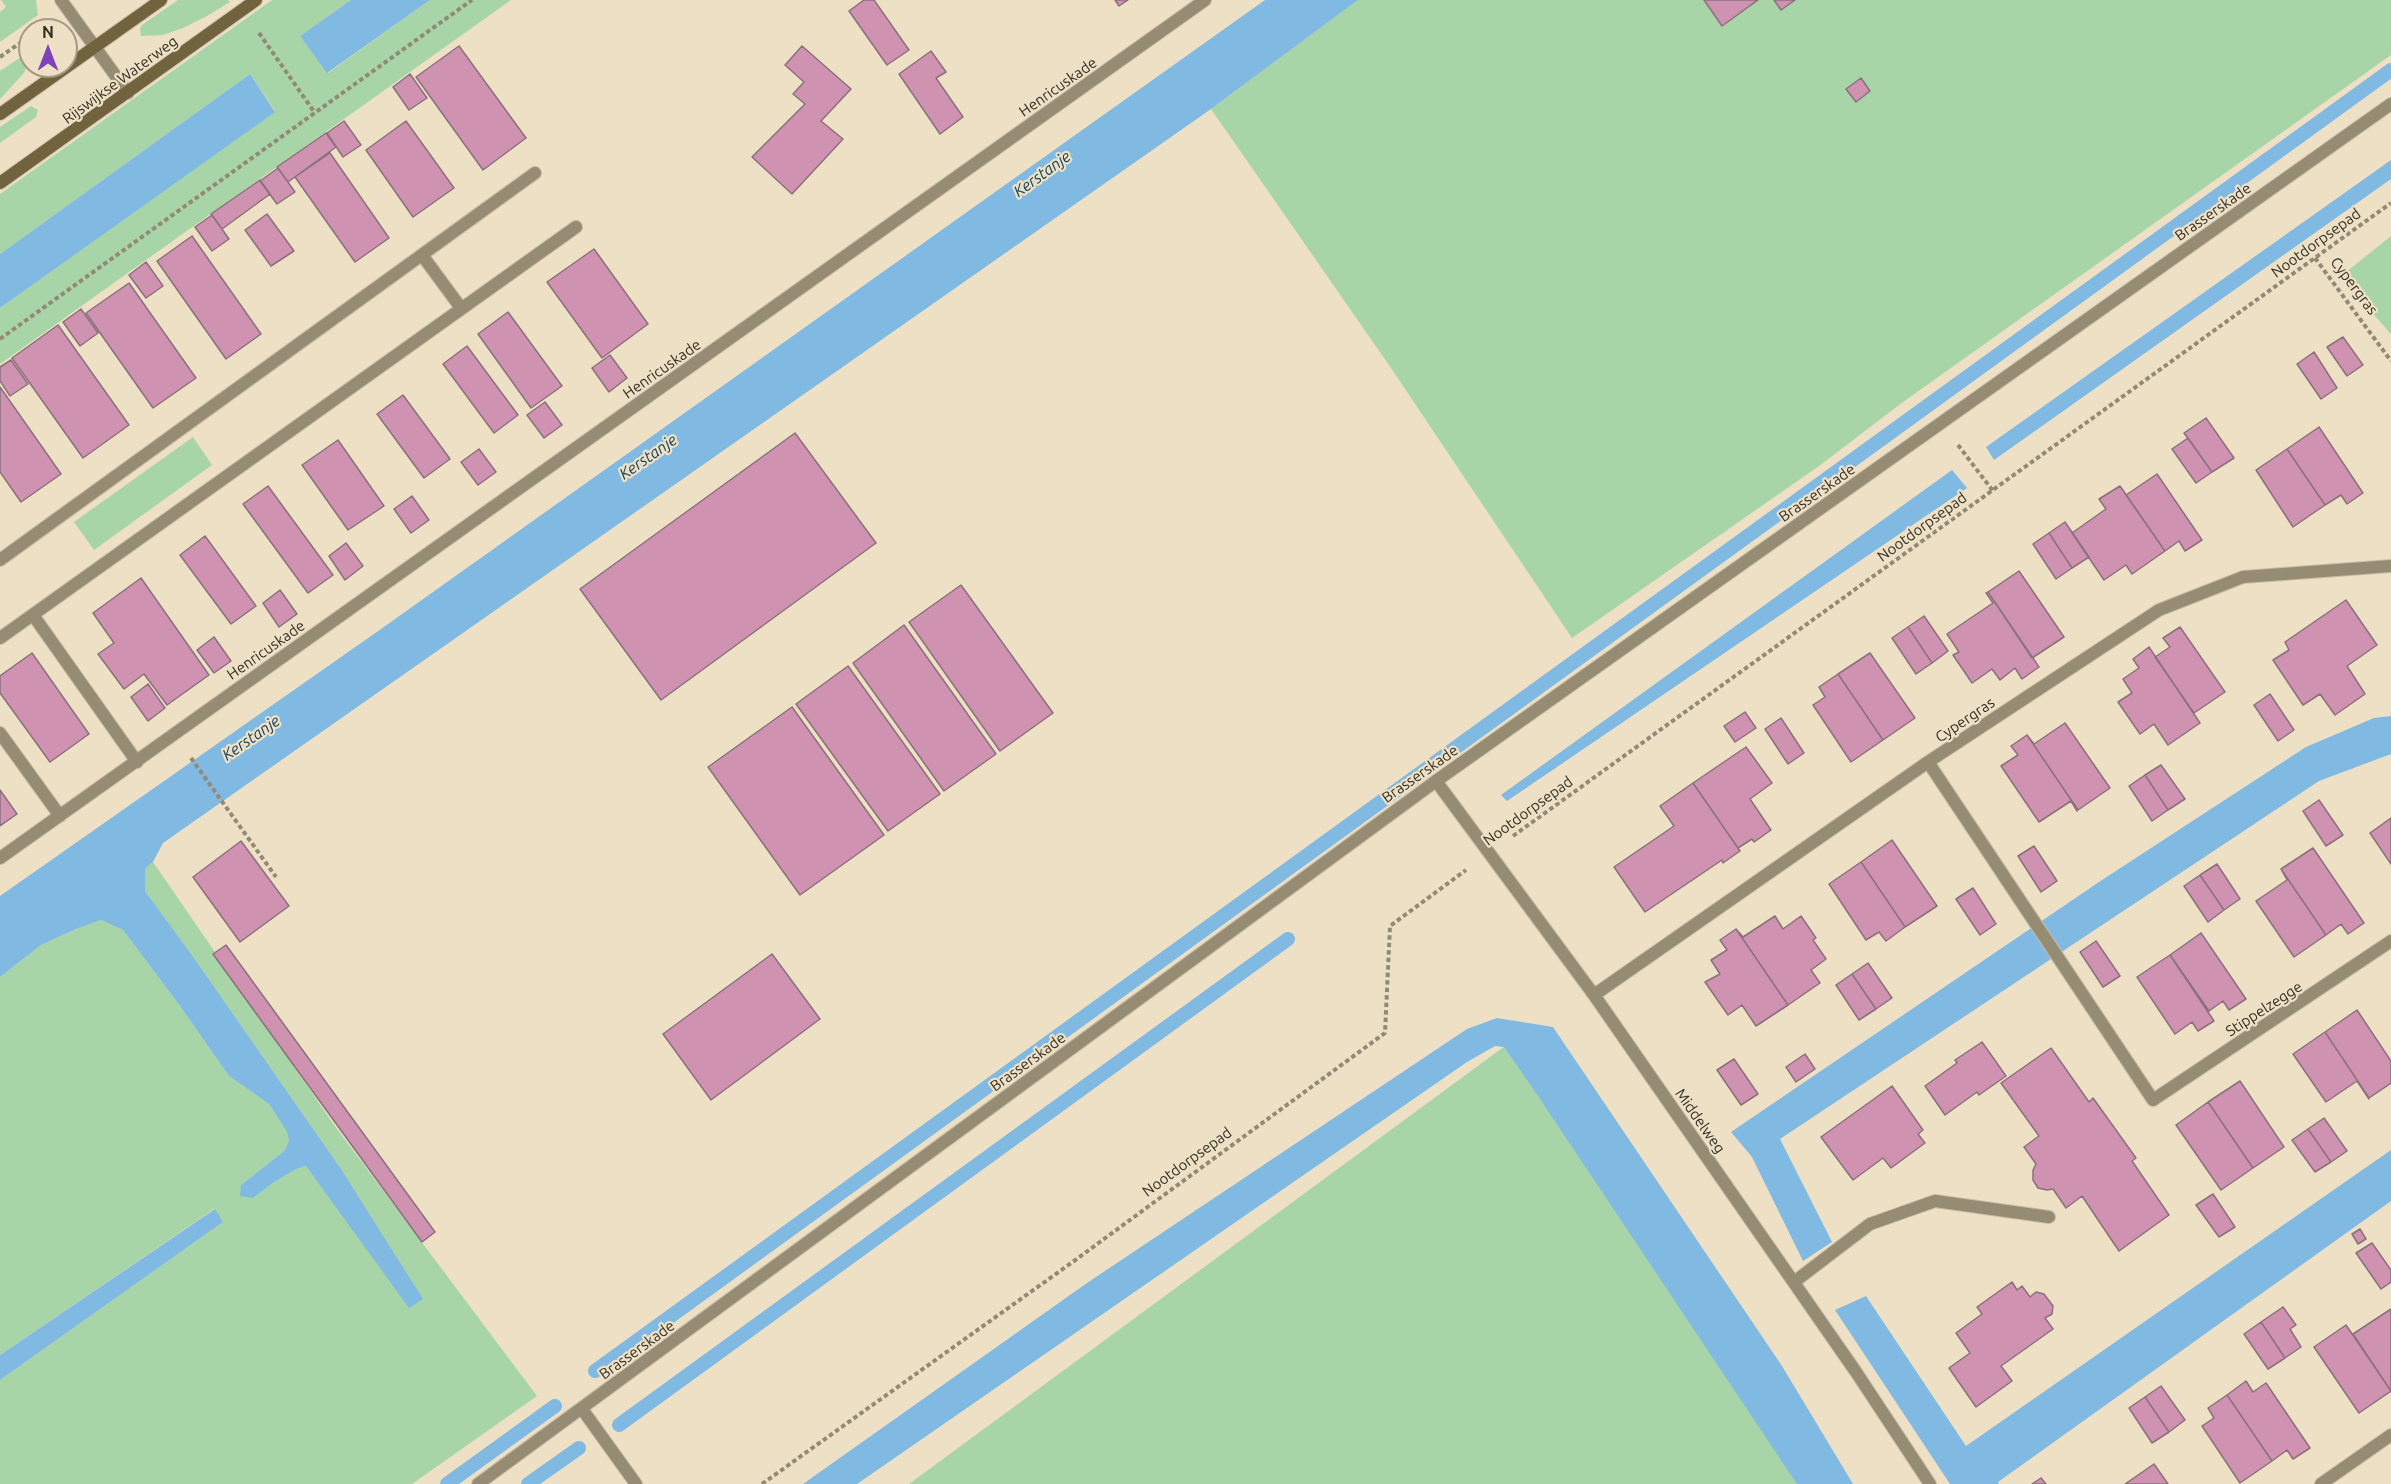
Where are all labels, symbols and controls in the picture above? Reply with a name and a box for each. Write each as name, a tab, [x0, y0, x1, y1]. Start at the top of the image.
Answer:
north arrow	[18, 18, 78, 78]
text: N	[42, 23, 54, 41]
street label: Rijswijkse Waterweg	[59, 32, 181, 128]
street label: Henricuskade	[1016, 54, 1100, 120]
water label: Kerstanje	[1010, 147, 1074, 201]
street label: Brasserskade	[2171, 179, 2255, 245]
street label: Nootdorpsepad	[2268, 205, 2364, 281]
street label: Cypergras	[2326, 254, 2382, 318]
street label: Henricuskade	[620, 336, 704, 402]
water label: Kerstanje	[615, 430, 681, 484]
street label: Brasserskade	[1775, 460, 1859, 526]
street label: Nootdorpsepad	[1874, 489, 1970, 565]
street label: Henricuskade	[224, 617, 308, 683]
street label: Cypergras	[1932, 694, 1998, 746]
water label: Kerstanje	[218, 711, 284, 765]
street label: Brasserskade	[1378, 741, 1462, 807]
street label: Nootdorpsepad	[1480, 773, 1576, 849]
street label: Stippelzegge	[2222, 978, 2306, 1040]
street label: Brasserskade	[987, 1029, 1069, 1095]
street label: Middelweg	[1671, 1085, 1729, 1157]
street label: Nootdorpsepad	[1139, 1124, 1235, 1200]
street label: Brasserskade	[596, 1317, 678, 1383]

